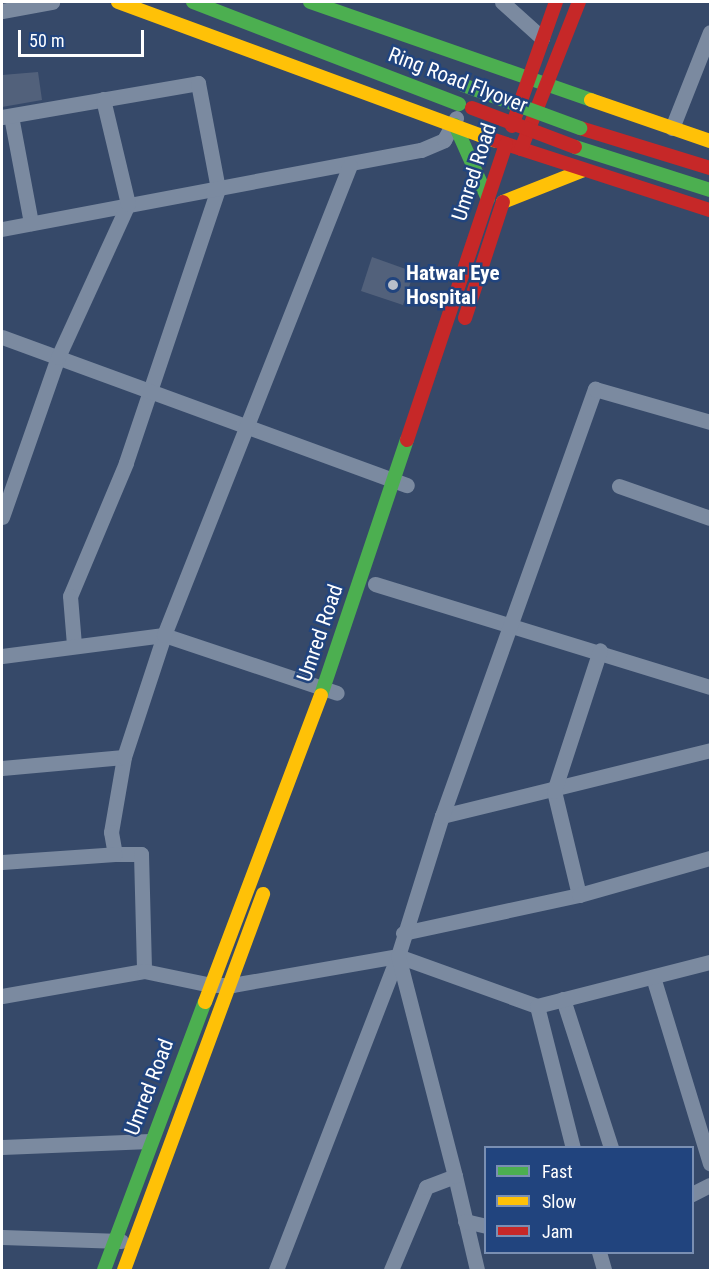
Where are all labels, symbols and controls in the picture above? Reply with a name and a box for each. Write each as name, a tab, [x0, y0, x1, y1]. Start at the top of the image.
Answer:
scale bar	[21, 18, 147, 56]
text: 50 m	[29, 30, 64, 51]
street label: Ring Road Flyover	[385, 42, 531, 118]
street label: Umred Road	[446, 120, 502, 224]
place label: Hatwar Eye Hospital	[406, 260, 500, 310]
marker: Hatwar Eye Hospital	[384, 276, 402, 294]
street label: Umred Road	[292, 581, 348, 685]
street label: Umred Road	[119, 1035, 179, 1139]
legend	[484, 1146, 694, 1254]
text: Fast	[542, 1161, 573, 1182]
text: Slow	[542, 1191, 576, 1212]
text: Jam	[542, 1221, 573, 1242]

